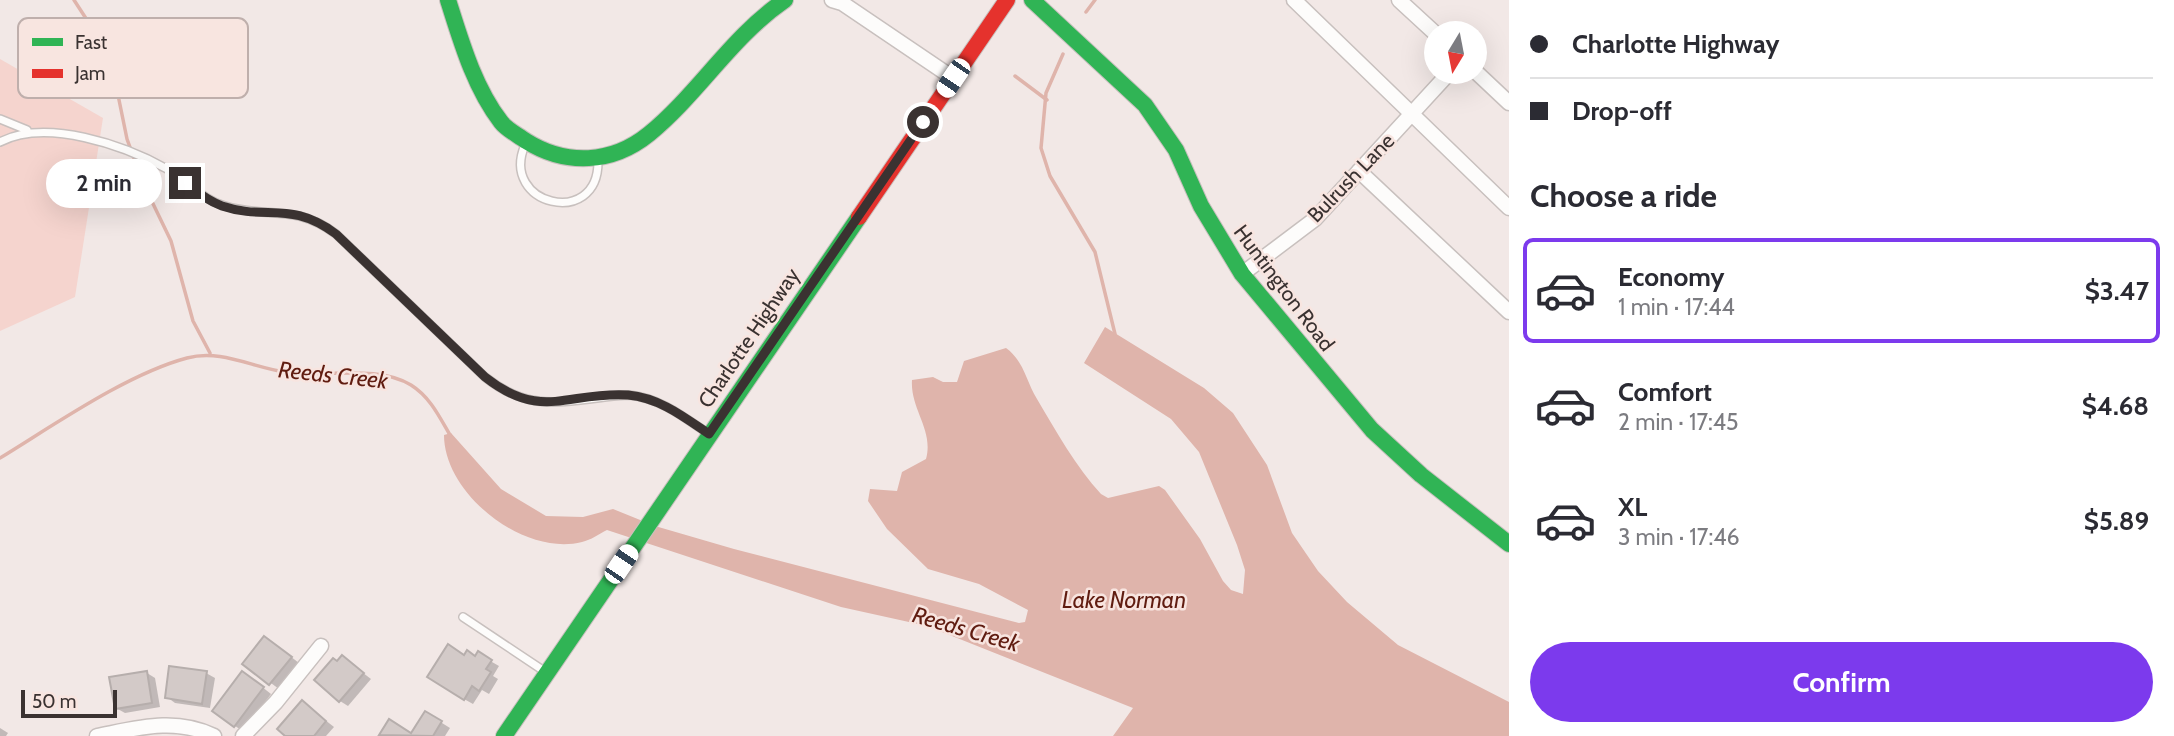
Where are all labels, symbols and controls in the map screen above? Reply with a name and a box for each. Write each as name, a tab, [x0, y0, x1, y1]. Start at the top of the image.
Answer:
legend	[18, 18, 248, 98]
north arrow	[1424, 21, 1488, 84]
map controls	[1424, 21, 1487, 84]
text: Charlotte Highway	[1572, 28, 1779, 60]
text: Fast	[75, 31, 108, 54]
car	[933, 55, 974, 101]
text: Jam	[74, 62, 105, 85]
text: Drop-off	[1572, 95, 1672, 127]
route start	[907, 106, 939, 138]
street label: Bulrush Lane	[1302, 128, 1399, 227]
callout: 2 min	[45, 158, 160, 208]
route end	[169, 167, 201, 199]
text: 2 min	[76, 169, 132, 197]
text: Choose a ride	[1530, 176, 1717, 215]
street label: Huntington Road	[1229, 220, 1340, 356]
icon: car	[1534, 259, 1597, 322]
text: Economy	[1618, 261, 1724, 293]
street label: Charlotte Highway	[693, 263, 805, 412]
text: $3.47	[2085, 275, 2149, 307]
text: 1 min · 17:44	[1618, 293, 1735, 321]
water label: Reeds Creek	[277, 355, 390, 395]
icon: car	[1534, 374, 1597, 437]
text: Comfort	[1618, 376, 1712, 408]
text: $4.68	[2082, 390, 2149, 422]
text: 2 min · 17:45	[1618, 408, 1739, 436]
icon: car	[1534, 489, 1597, 552]
text: XL	[1618, 491, 1647, 523]
text: $5.89	[2084, 505, 2149, 537]
text: 3 min · 17:46	[1618, 523, 1740, 551]
car	[601, 541, 642, 587]
water label: Lake Norman	[1062, 586, 1186, 614]
water label: Reeds Creek	[909, 600, 1024, 658]
button: Confirm	[1530, 642, 2153, 722]
scale bar	[21, 687, 117, 719]
text: 50 m	[32, 690, 76, 713]

